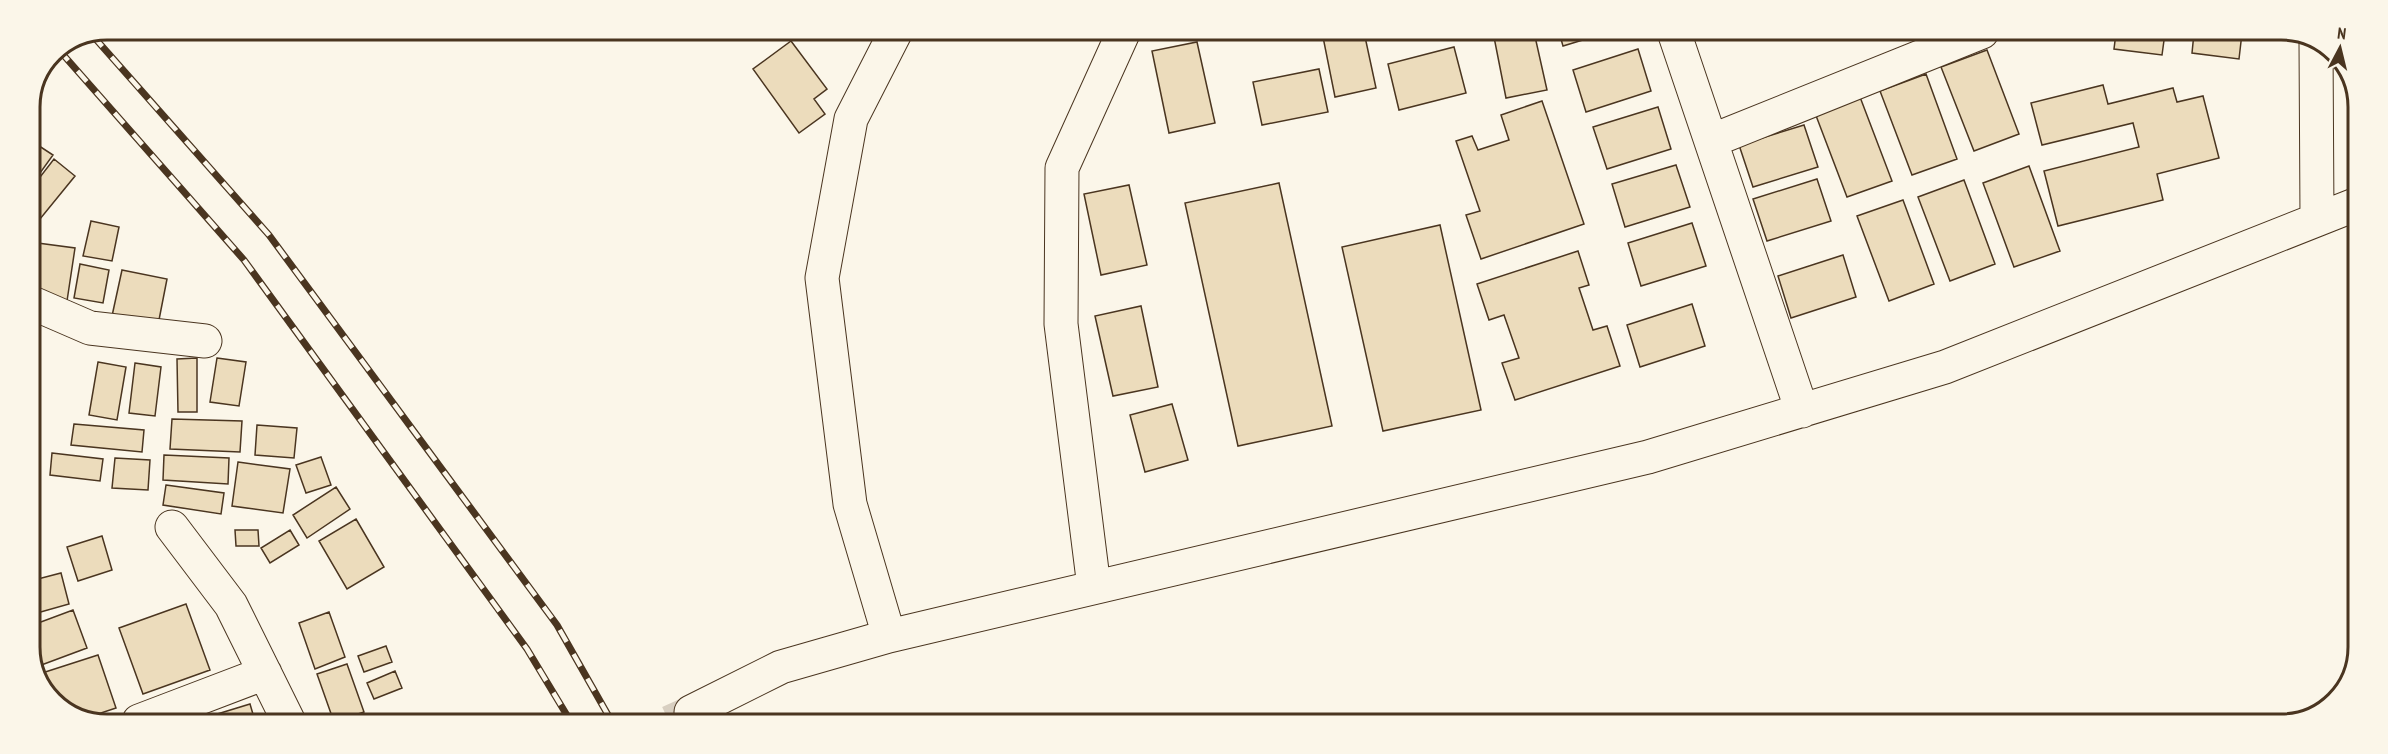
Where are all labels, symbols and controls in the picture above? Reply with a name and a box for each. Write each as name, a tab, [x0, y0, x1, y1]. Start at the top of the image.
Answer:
north arrow	[2310, 18, 2370, 78]
text: N	[2336, 23, 2347, 44]

